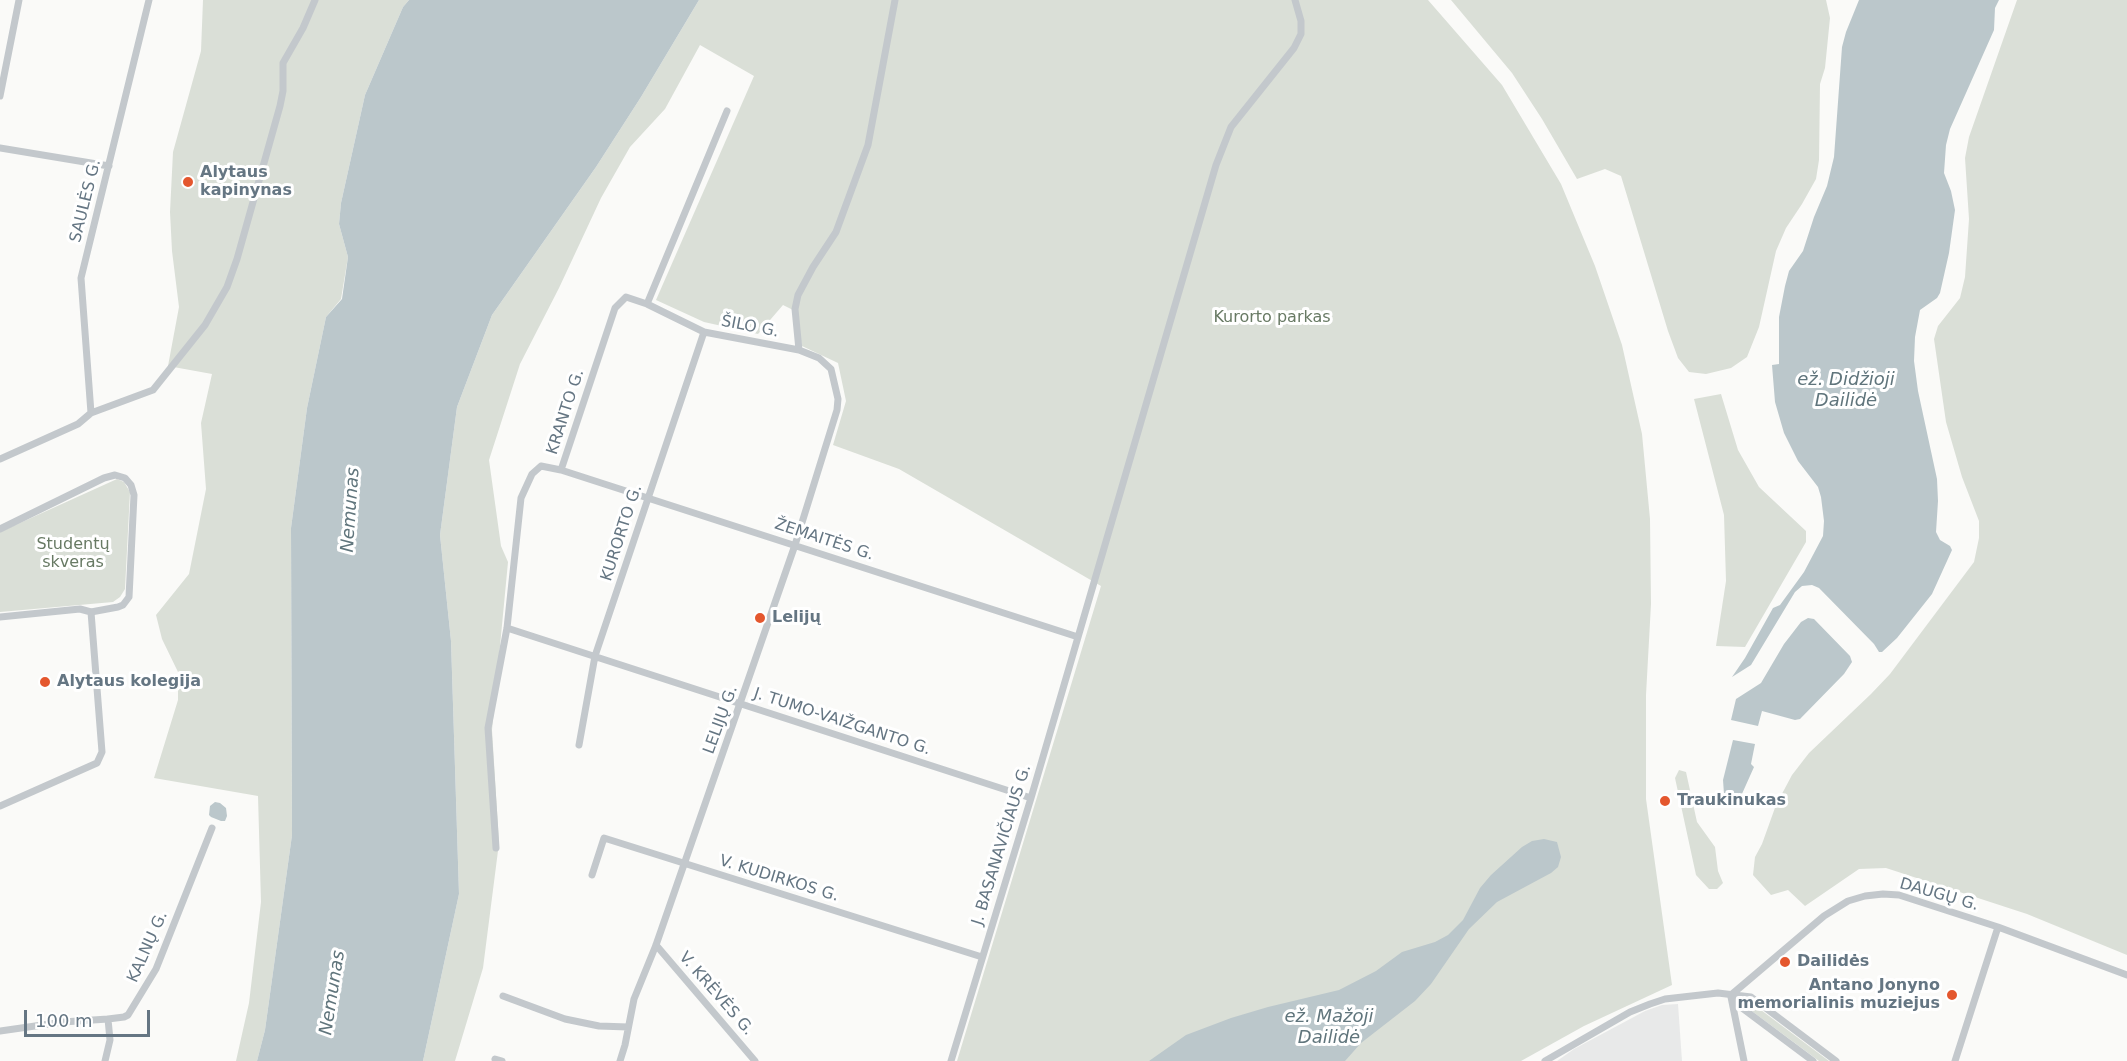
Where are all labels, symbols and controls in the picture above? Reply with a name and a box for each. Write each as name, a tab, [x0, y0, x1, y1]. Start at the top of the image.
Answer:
street label: SAULĖS G.	[66, 158, 106, 244]
place label: Alytaus kapinynas	[200, 163, 292, 201]
marker: Alytaus kapinynas	[181, 175, 195, 189]
park label: Kurorto parkas	[1213, 308, 1331, 328]
street label: ŠILO G.	[720, 312, 780, 342]
street label: KRANTO G.	[543, 367, 589, 457]
water label: ež. Didžioji Dailidė	[1797, 369, 1895, 412]
water label: Nemunas	[337, 467, 365, 553]
street label: KURORTO G.	[597, 482, 647, 584]
street label: ŽEMAITĖS G.	[772, 515, 876, 565]
park label: Studentų skveras	[36, 535, 110, 573]
place label: Lelijų	[772, 608, 821, 628]
marker: Lelijų	[753, 611, 767, 625]
place label: Alytaus kolegija	[57, 672, 201, 692]
marker: Alytaus kolegija	[38, 675, 52, 689]
street label: LELIJŲ G.	[700, 683, 742, 757]
street label: J. TUMO-VAIŽGANTO G.	[751, 684, 933, 760]
street label: J. BASANAVIČIAUS G.	[968, 762, 1036, 928]
place label: Traukinukas	[1677, 791, 1786, 811]
marker: Traukinukas	[1658, 794, 1672, 808]
street label: V. KUDIRKOS G.	[717, 852, 841, 906]
street label: DAUGŲ G.	[1897, 875, 1981, 915]
street label: KALNŲ G.	[124, 908, 172, 986]
street label: V. KRĖVĖS G.	[674, 948, 758, 1040]
water label: Nemunas	[316, 949, 350, 1037]
place label: Dailidės	[1797, 952, 1869, 972]
marker: Dailidės	[1778, 955, 1792, 969]
place label: Antano Jonyno memorialinis muziejus	[1738, 976, 1940, 1014]
marker: Antano Jonyno memorialinis muziejus	[1945, 988, 1959, 1002]
scale bar	[27, 998, 153, 1036]
water label: ež. Mažoji Dailidė	[1285, 1006, 1373, 1048]
text: 100 m	[35, 1010, 93, 1031]

